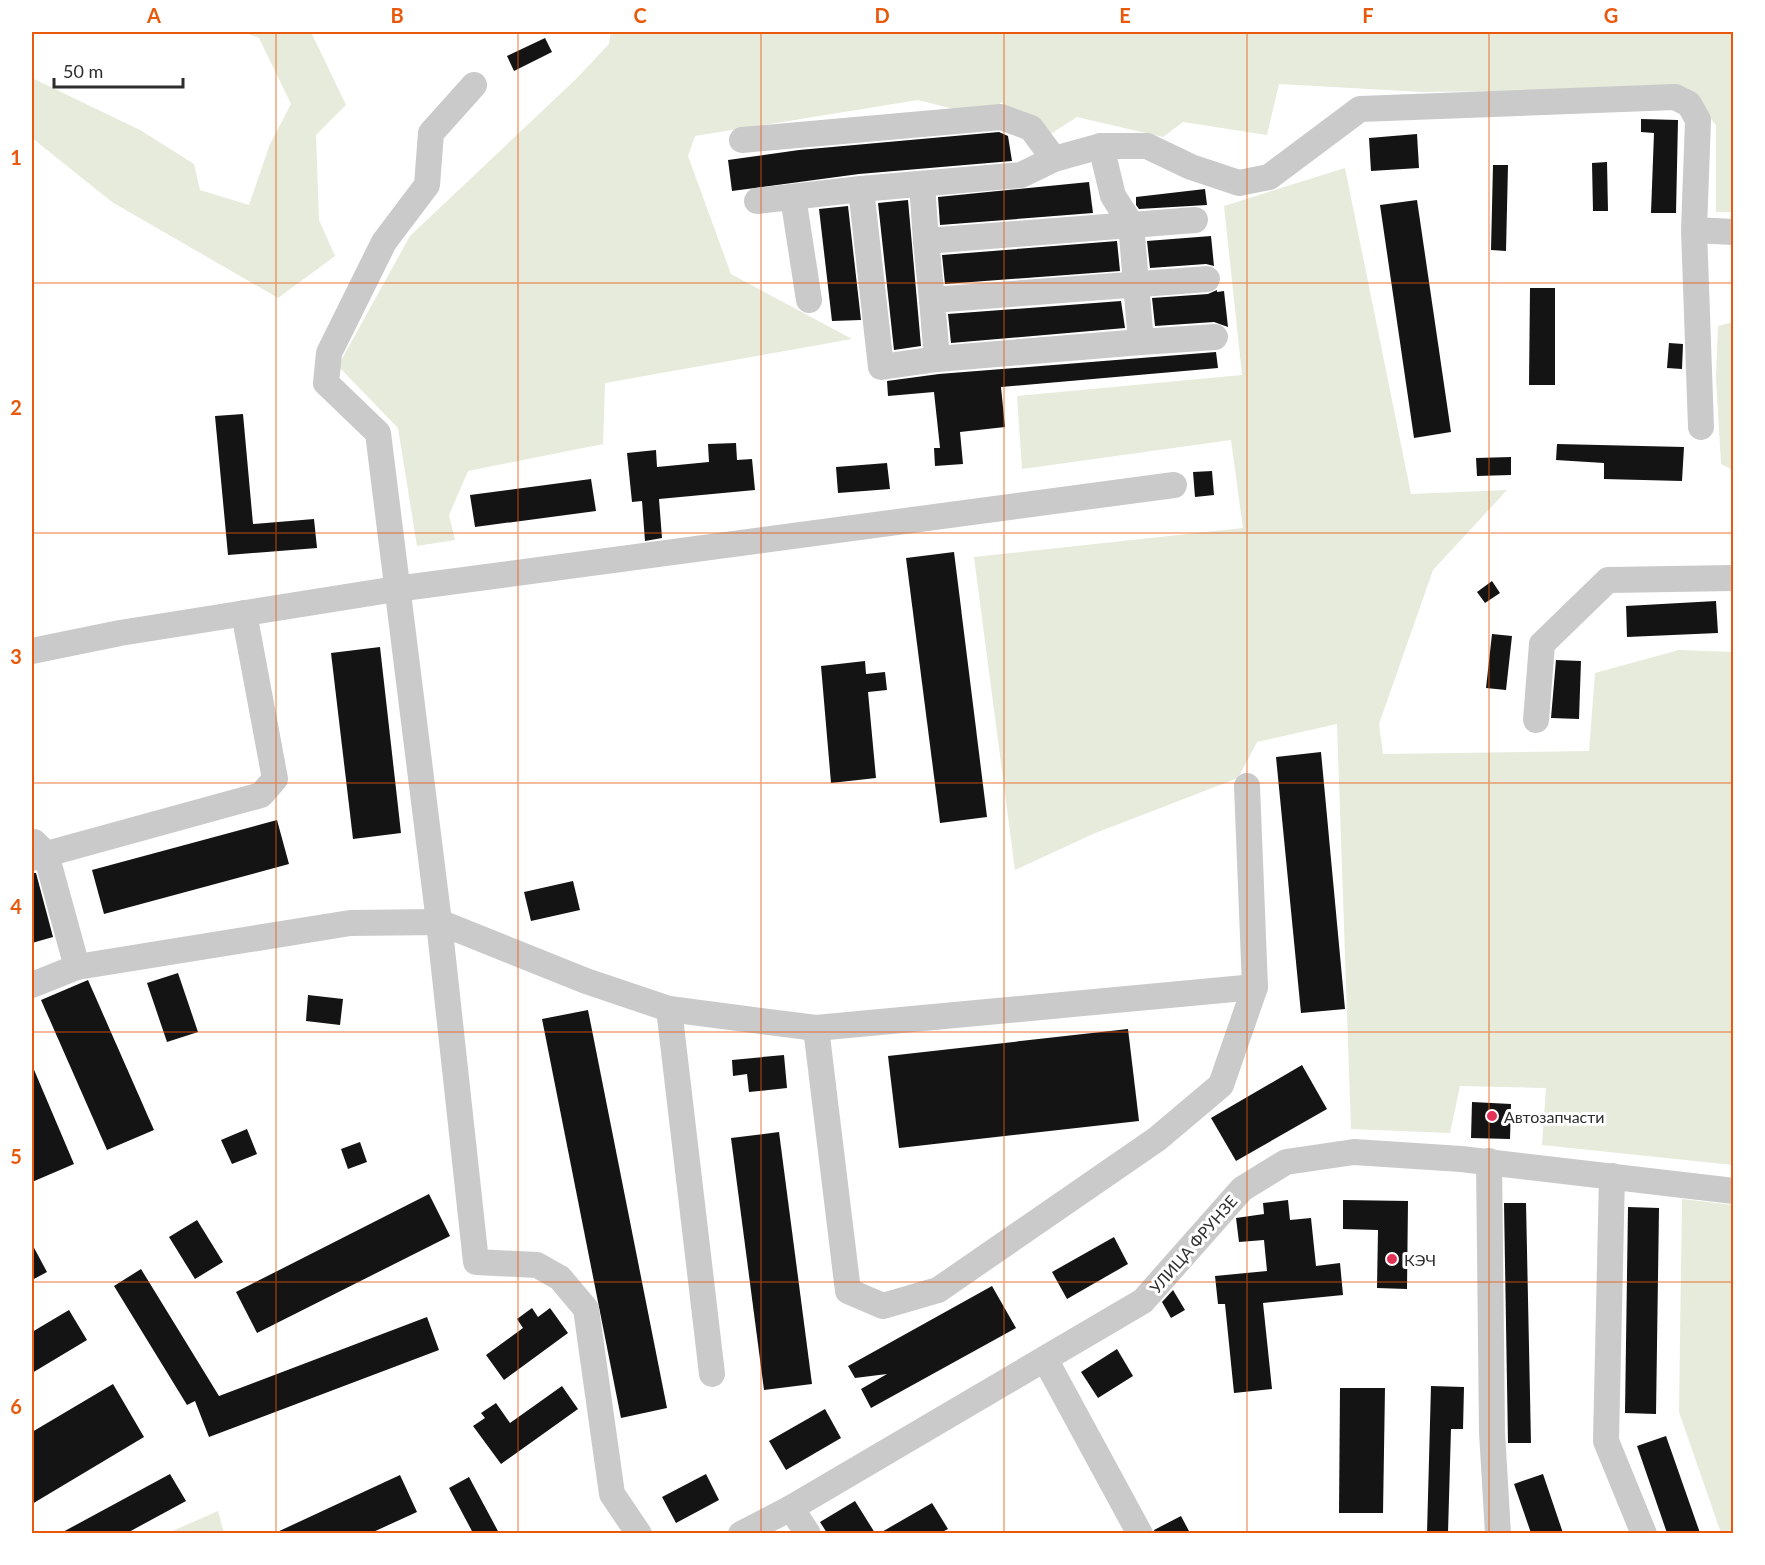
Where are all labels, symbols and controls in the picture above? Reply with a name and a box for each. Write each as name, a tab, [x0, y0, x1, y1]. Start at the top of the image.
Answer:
text: A	[146, 3, 161, 27]
text: B	[390, 3, 404, 27]
text: C	[633, 3, 647, 27]
text: D	[874, 3, 890, 27]
text: E	[1119, 3, 1131, 27]
text: F	[1362, 3, 1374, 27]
text: G	[1604, 3, 1618, 27]
scale bar	[54, 51, 183, 89]
text: 50 m	[63, 60, 103, 82]
text: 1	[10, 145, 22, 169]
text: 2	[10, 395, 22, 419]
text: 3	[10, 644, 22, 668]
text: 4	[10, 894, 22, 918]
place label: Автозапчасти	[1504, 1107, 1605, 1126]
marker: Автозапчасти	[1485, 1109, 1499, 1123]
text: 5	[10, 1144, 22, 1168]
street label: УЛИЦА ФРУНЗЕ	[1145, 1191, 1241, 1297]
place label: КЭЧ	[1404, 1250, 1436, 1269]
marker: КЭЧ	[1385, 1252, 1399, 1266]
text: 6	[10, 1394, 22, 1418]

